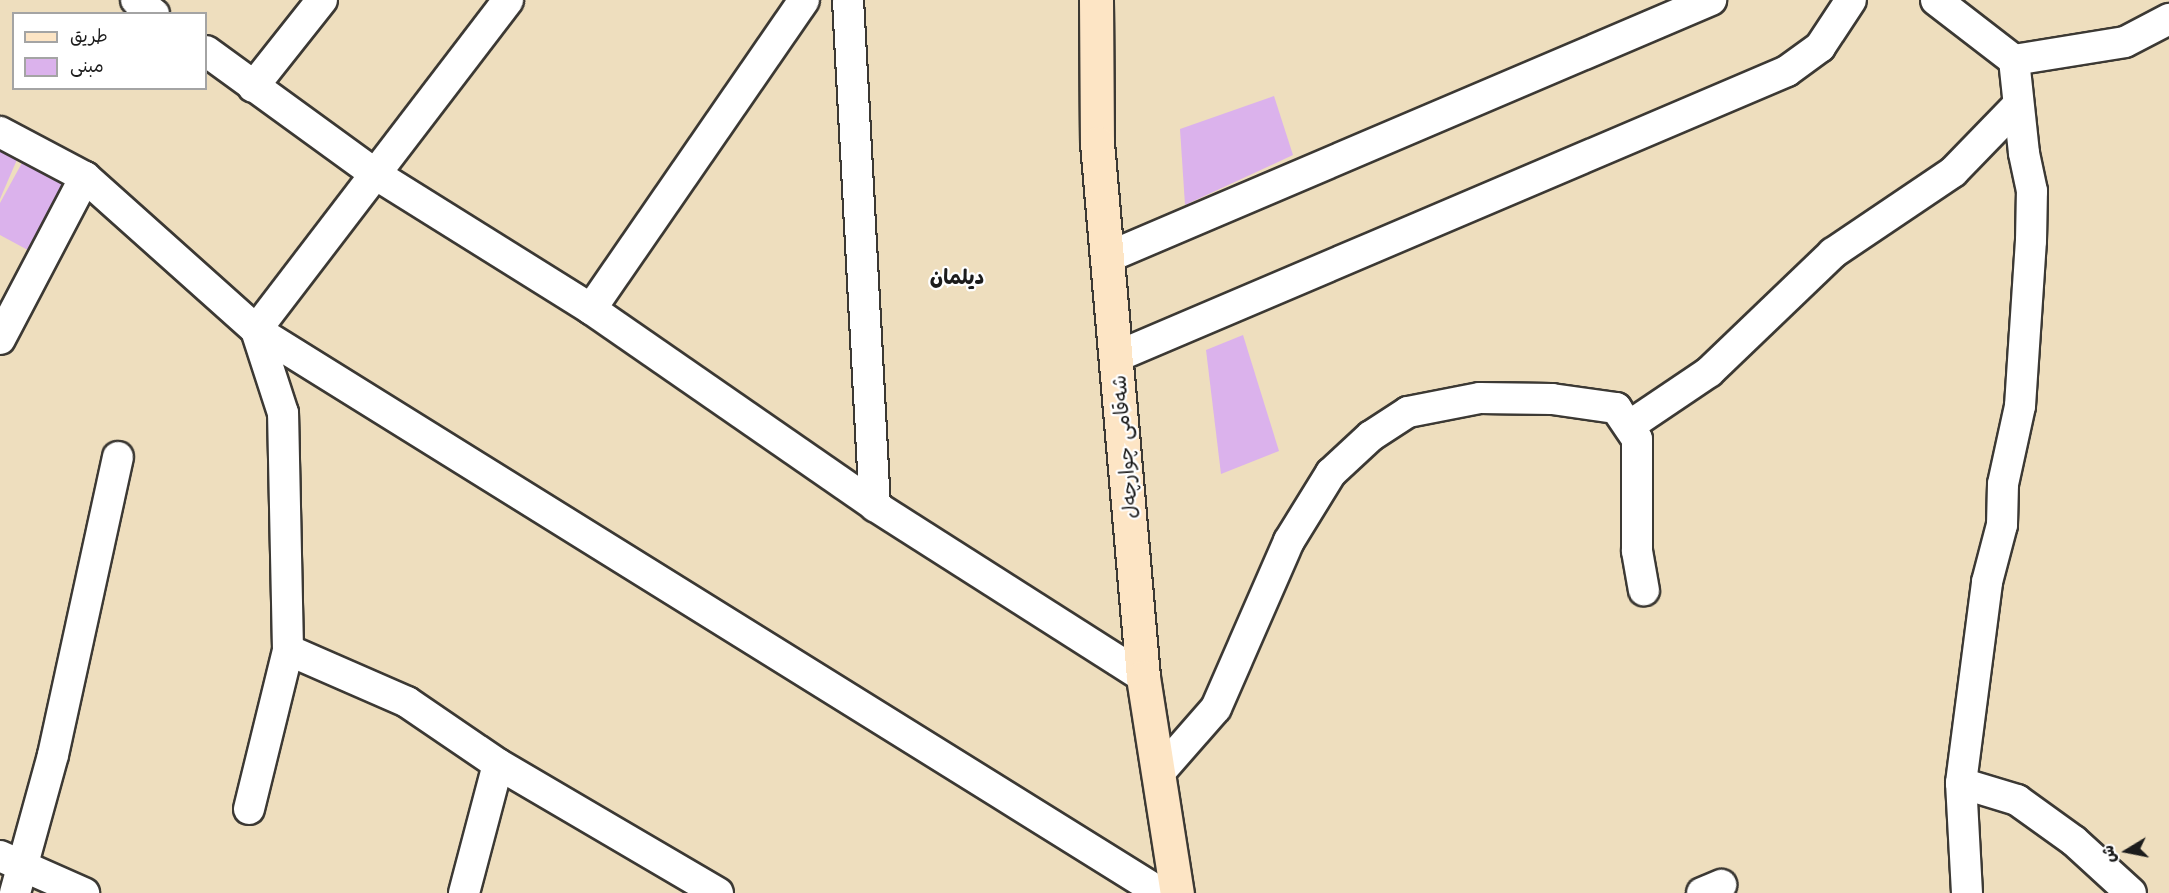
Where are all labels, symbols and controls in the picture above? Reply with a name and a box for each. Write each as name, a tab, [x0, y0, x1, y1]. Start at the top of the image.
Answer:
legend	[12, 12, 207, 90]
text: طريق	[70, 26, 108, 47]
text: مبنى	[70, 56, 104, 77]
district label: دیلمان	[930, 264, 984, 290]
street label: شەقامی چوارچەل	[1107, 374, 1143, 520]
north arrow	[2097, 821, 2157, 881]
text: ش	[2099, 844, 2120, 864]

